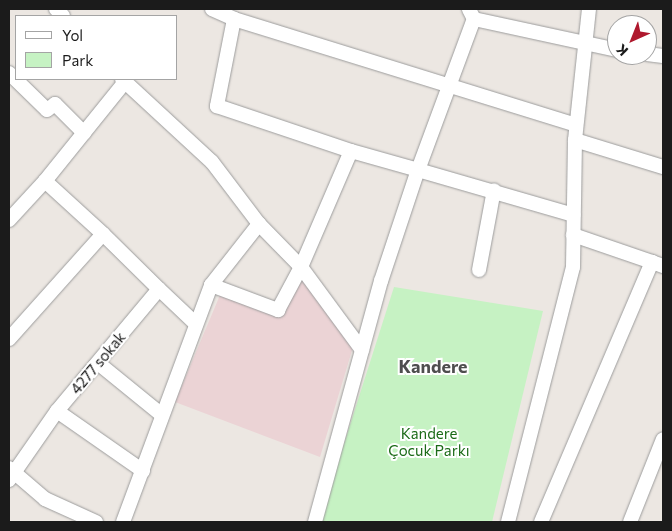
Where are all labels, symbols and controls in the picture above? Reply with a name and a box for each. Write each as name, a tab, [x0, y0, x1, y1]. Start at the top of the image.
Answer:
legend	[15, 15, 178, 80]
north arrow	[607, 15, 657, 65]
text: Yol	[62, 26, 83, 44]
text: K	[613, 41, 631, 60]
text: Park	[62, 51, 93, 69]
street label: 4277 sokak	[67, 328, 129, 398]
district label: Kandere	[398, 355, 468, 377]
park label: Kandere Çocuk Parkı	[388, 424, 470, 459]

